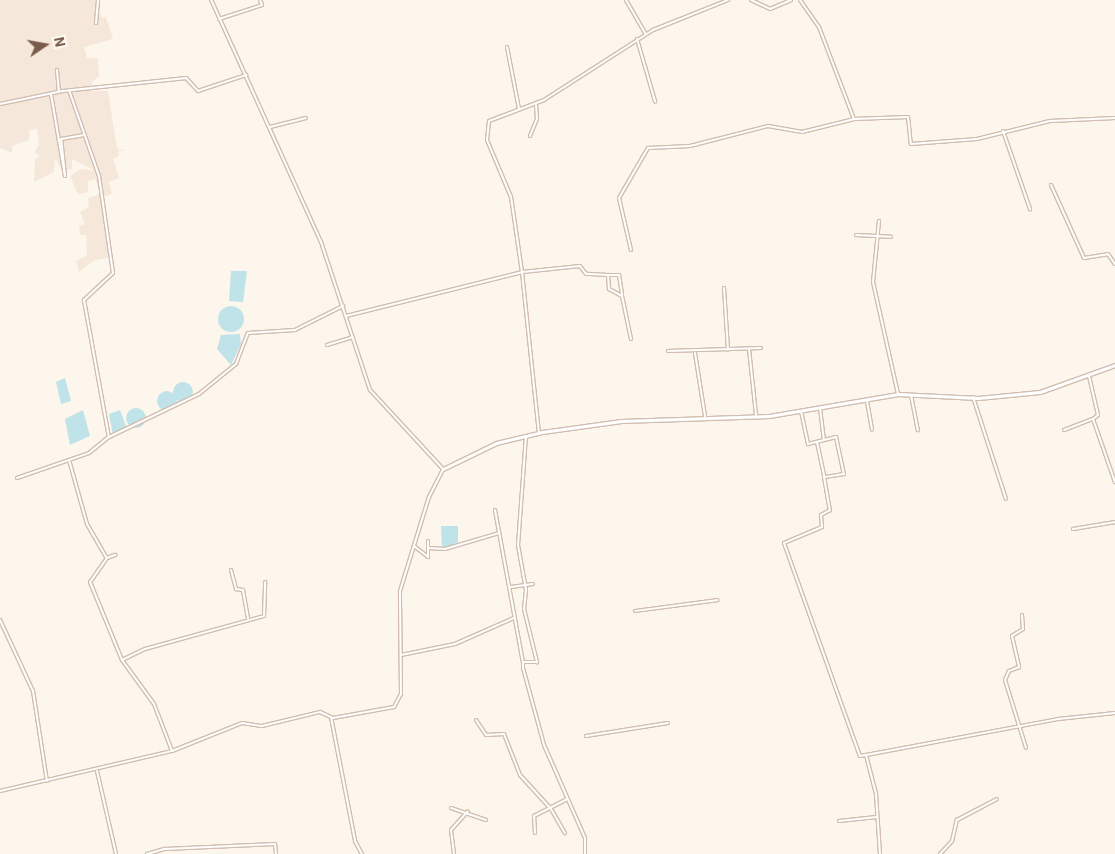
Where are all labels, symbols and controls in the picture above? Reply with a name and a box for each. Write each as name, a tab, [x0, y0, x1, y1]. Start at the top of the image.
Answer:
north arrow	[20, 20, 70, 70]
text: N	[50, 35, 70, 49]

